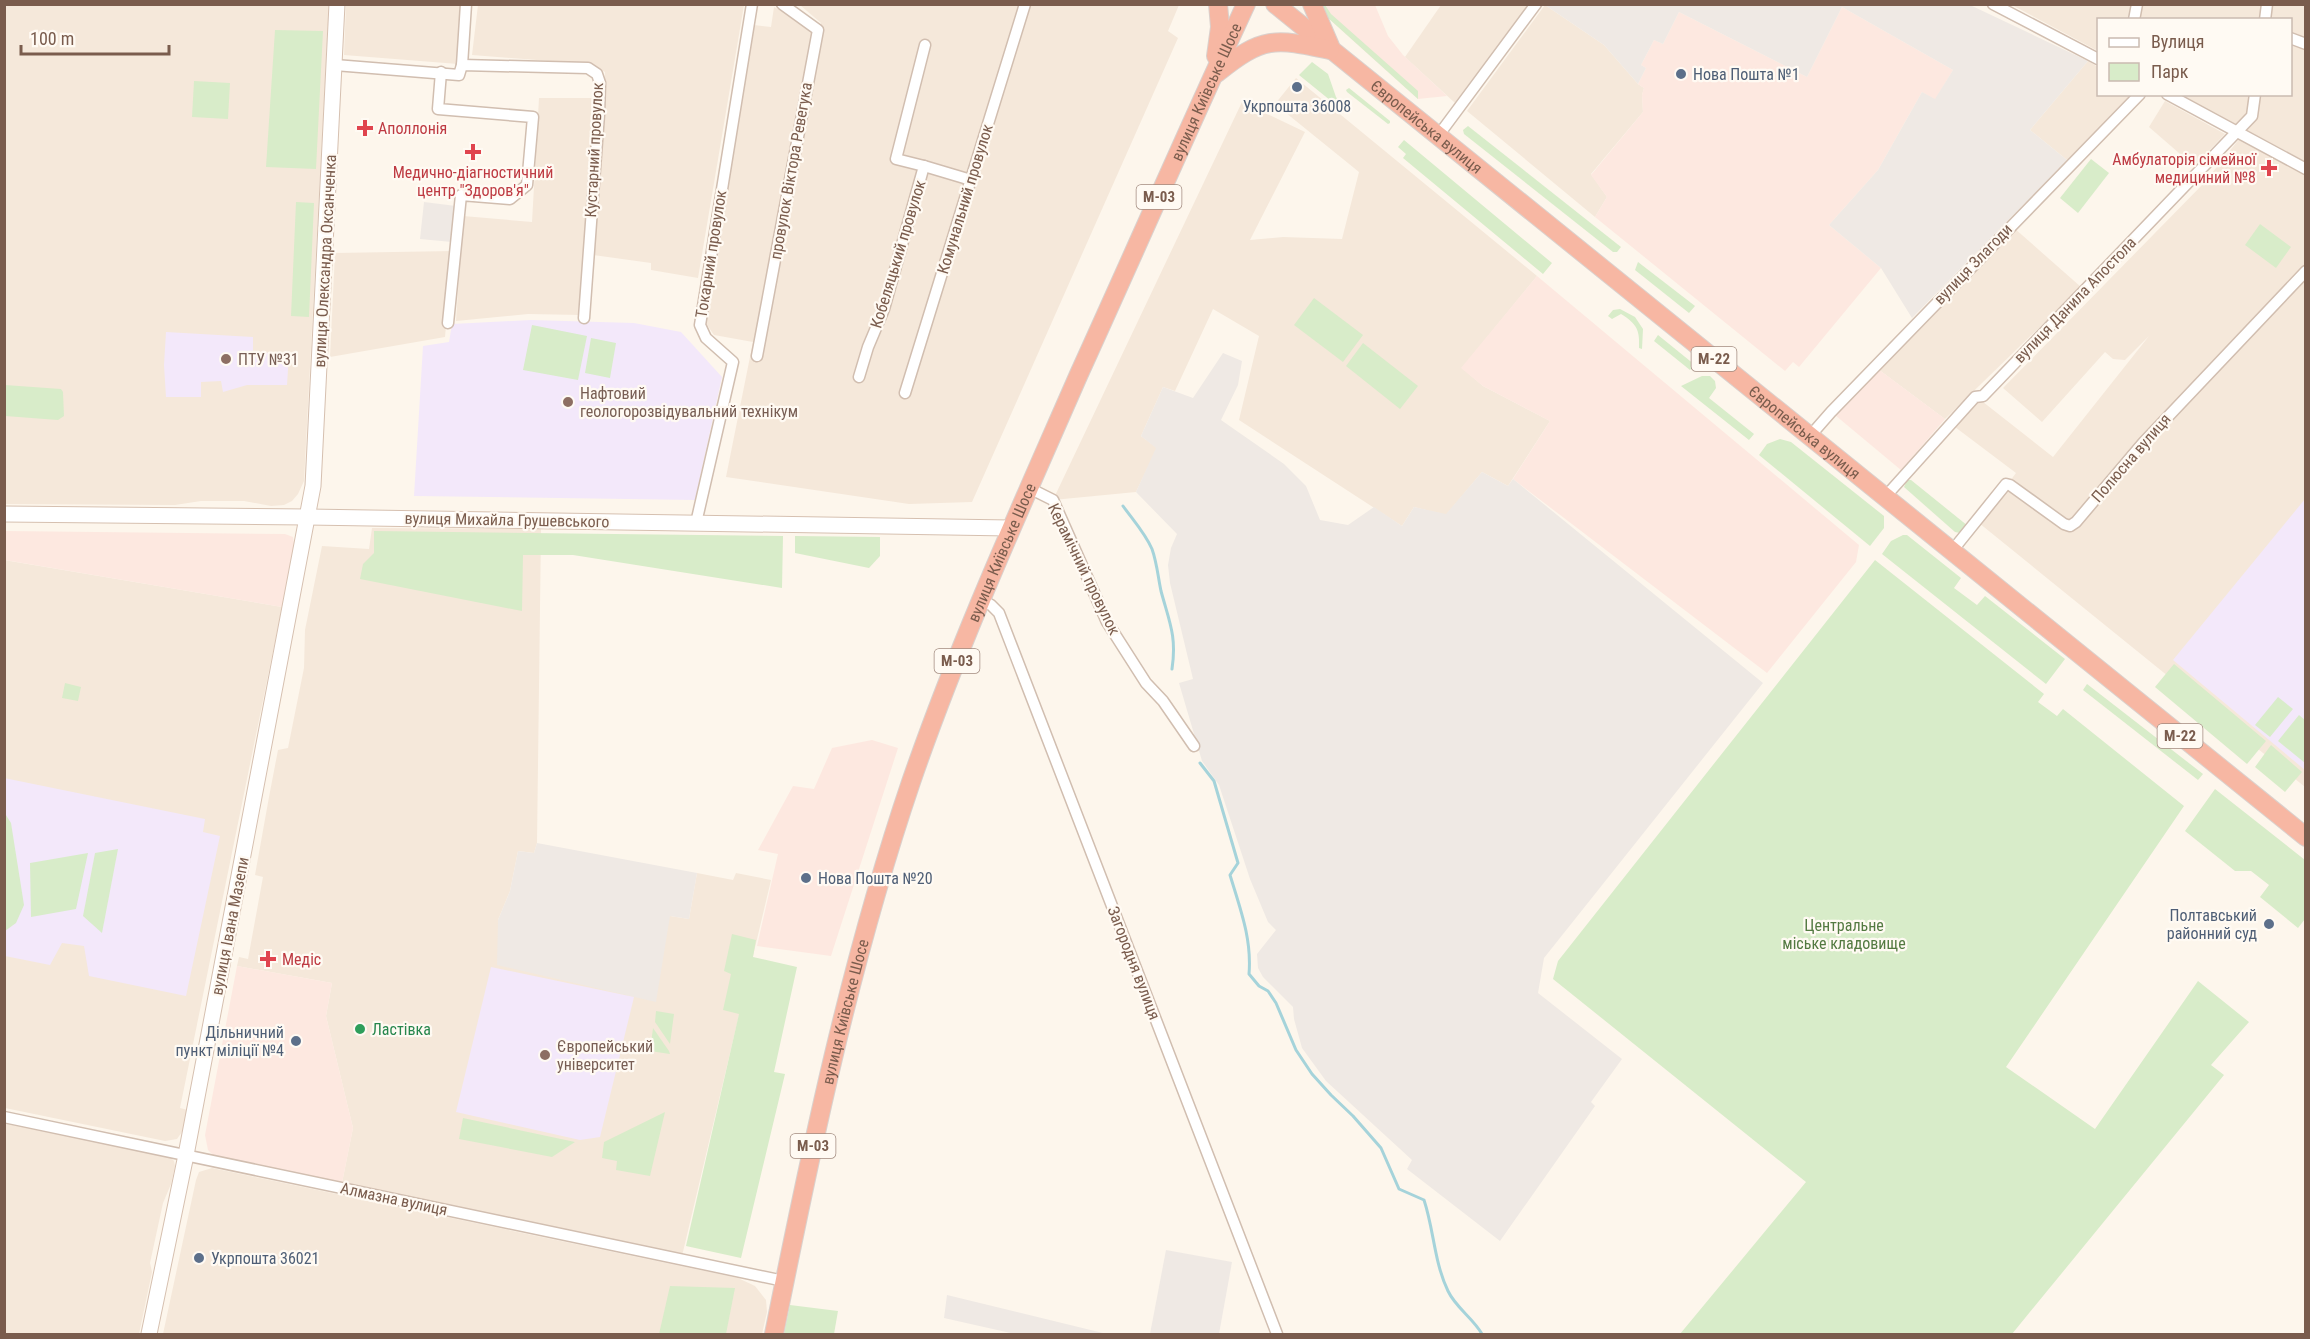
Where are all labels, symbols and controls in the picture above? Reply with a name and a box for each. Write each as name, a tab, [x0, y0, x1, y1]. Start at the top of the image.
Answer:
scale bar	[21, 18, 170, 56]
legend	[2097, 18, 2292, 96]
street label: вулиця Київське Шосе	[1167, 20, 1245, 164]
text: 100 m	[30, 28, 74, 49]
text: Вулиця	[2151, 31, 2205, 52]
text: Парк	[2151, 61, 2189, 82]
place label: Нова Пошта №1	[1693, 65, 1800, 84]
marker: Нова Пошта №1	[1674, 67, 1688, 81]
street label: Європейська вулиця	[1367, 76, 1486, 177]
marker: Укрпошта 36008	[1290, 80, 1304, 94]
street label: провулок Віктора Ревегука	[766, 81, 816, 261]
street label: Кустарний провулок	[581, 82, 607, 218]
place label: Укрпошта 36008	[1243, 97, 1351, 116]
marker: Аполлонія	[356, 119, 374, 137]
place label: Аполлонія	[378, 119, 447, 138]
street label: Комунальний провулок	[933, 121, 997, 276]
marker: Медично-діагностичний центр "Здоров'я"	[464, 143, 482, 161]
place label: Амбулаторія сімейної медициний №8	[2112, 150, 2257, 187]
street label: вулиця Олександра Оксанченка	[310, 154, 340, 368]
marker: Амбулаторія сімейної медициний №8	[2260, 159, 2278, 177]
place label: Медично-діагностичний центр "Здоров'я"	[393, 163, 553, 200]
street label: Кобеляцький провулок	[866, 177, 930, 330]
road number: М-03	[1136, 185, 1182, 209]
street label: Токарний провулок	[692, 188, 731, 319]
street label: вулиця Злагоди	[1930, 220, 2016, 308]
street label: вулиця Данила Апостола	[2010, 233, 2140, 367]
road number: М-22	[1692, 347, 1736, 371]
place label: ПТУ №31	[238, 350, 299, 369]
marker: ПТУ №31	[219, 352, 233, 366]
street label: Європейська вулиця	[1745, 381, 1864, 483]
place label: Нафтовий геологорозвідувальний технікум	[580, 384, 798, 421]
marker: Нафтовий геологорозвідувальний технікум	[561, 395, 575, 409]
street label: Полюсна вулиця	[2087, 410, 2175, 506]
street label: вулиця Київське Шосе	[964, 480, 1039, 625]
street label: Керамічний провулок	[1044, 500, 1124, 638]
street label: вулиця Михайла Грушевського	[404, 509, 610, 531]
road number: М-03	[934, 649, 980, 673]
road number: М-22	[2158, 724, 2202, 748]
street label: вулиця Івана Мазепи	[207, 855, 253, 997]
place label: Нова Пошта №20	[818, 869, 933, 888]
marker: Нова Пошта №20	[799, 871, 813, 885]
street label: Загородня вулиця	[1104, 904, 1164, 1022]
place label: Полтавський районний суд	[2167, 906, 2257, 943]
park label: Центральне міське кладовище	[1782, 916, 1906, 953]
marker: Полтавський районний суд	[2262, 917, 2276, 931]
street label: вулиця Київське Шосе	[818, 937, 872, 1086]
marker: Медіс	[259, 950, 277, 968]
place label: Медіс	[282, 950, 321, 969]
place label: Ластівка	[372, 1020, 431, 1039]
marker: Ластівка	[353, 1022, 367, 1036]
place label: Дільничний пункт міліції №4	[175, 1023, 284, 1060]
marker: Дільничний пункт міліції №4	[289, 1034, 303, 1048]
place label: Європейський університет	[557, 1037, 653, 1074]
marker: Європейський університет	[538, 1048, 552, 1062]
road number: М-03	[790, 1134, 836, 1158]
street label: Алмазна вулиця	[339, 1178, 449, 1220]
place label: Укрпошта 36021	[211, 1249, 320, 1268]
marker: Укрпошта 36021	[192, 1251, 206, 1265]

